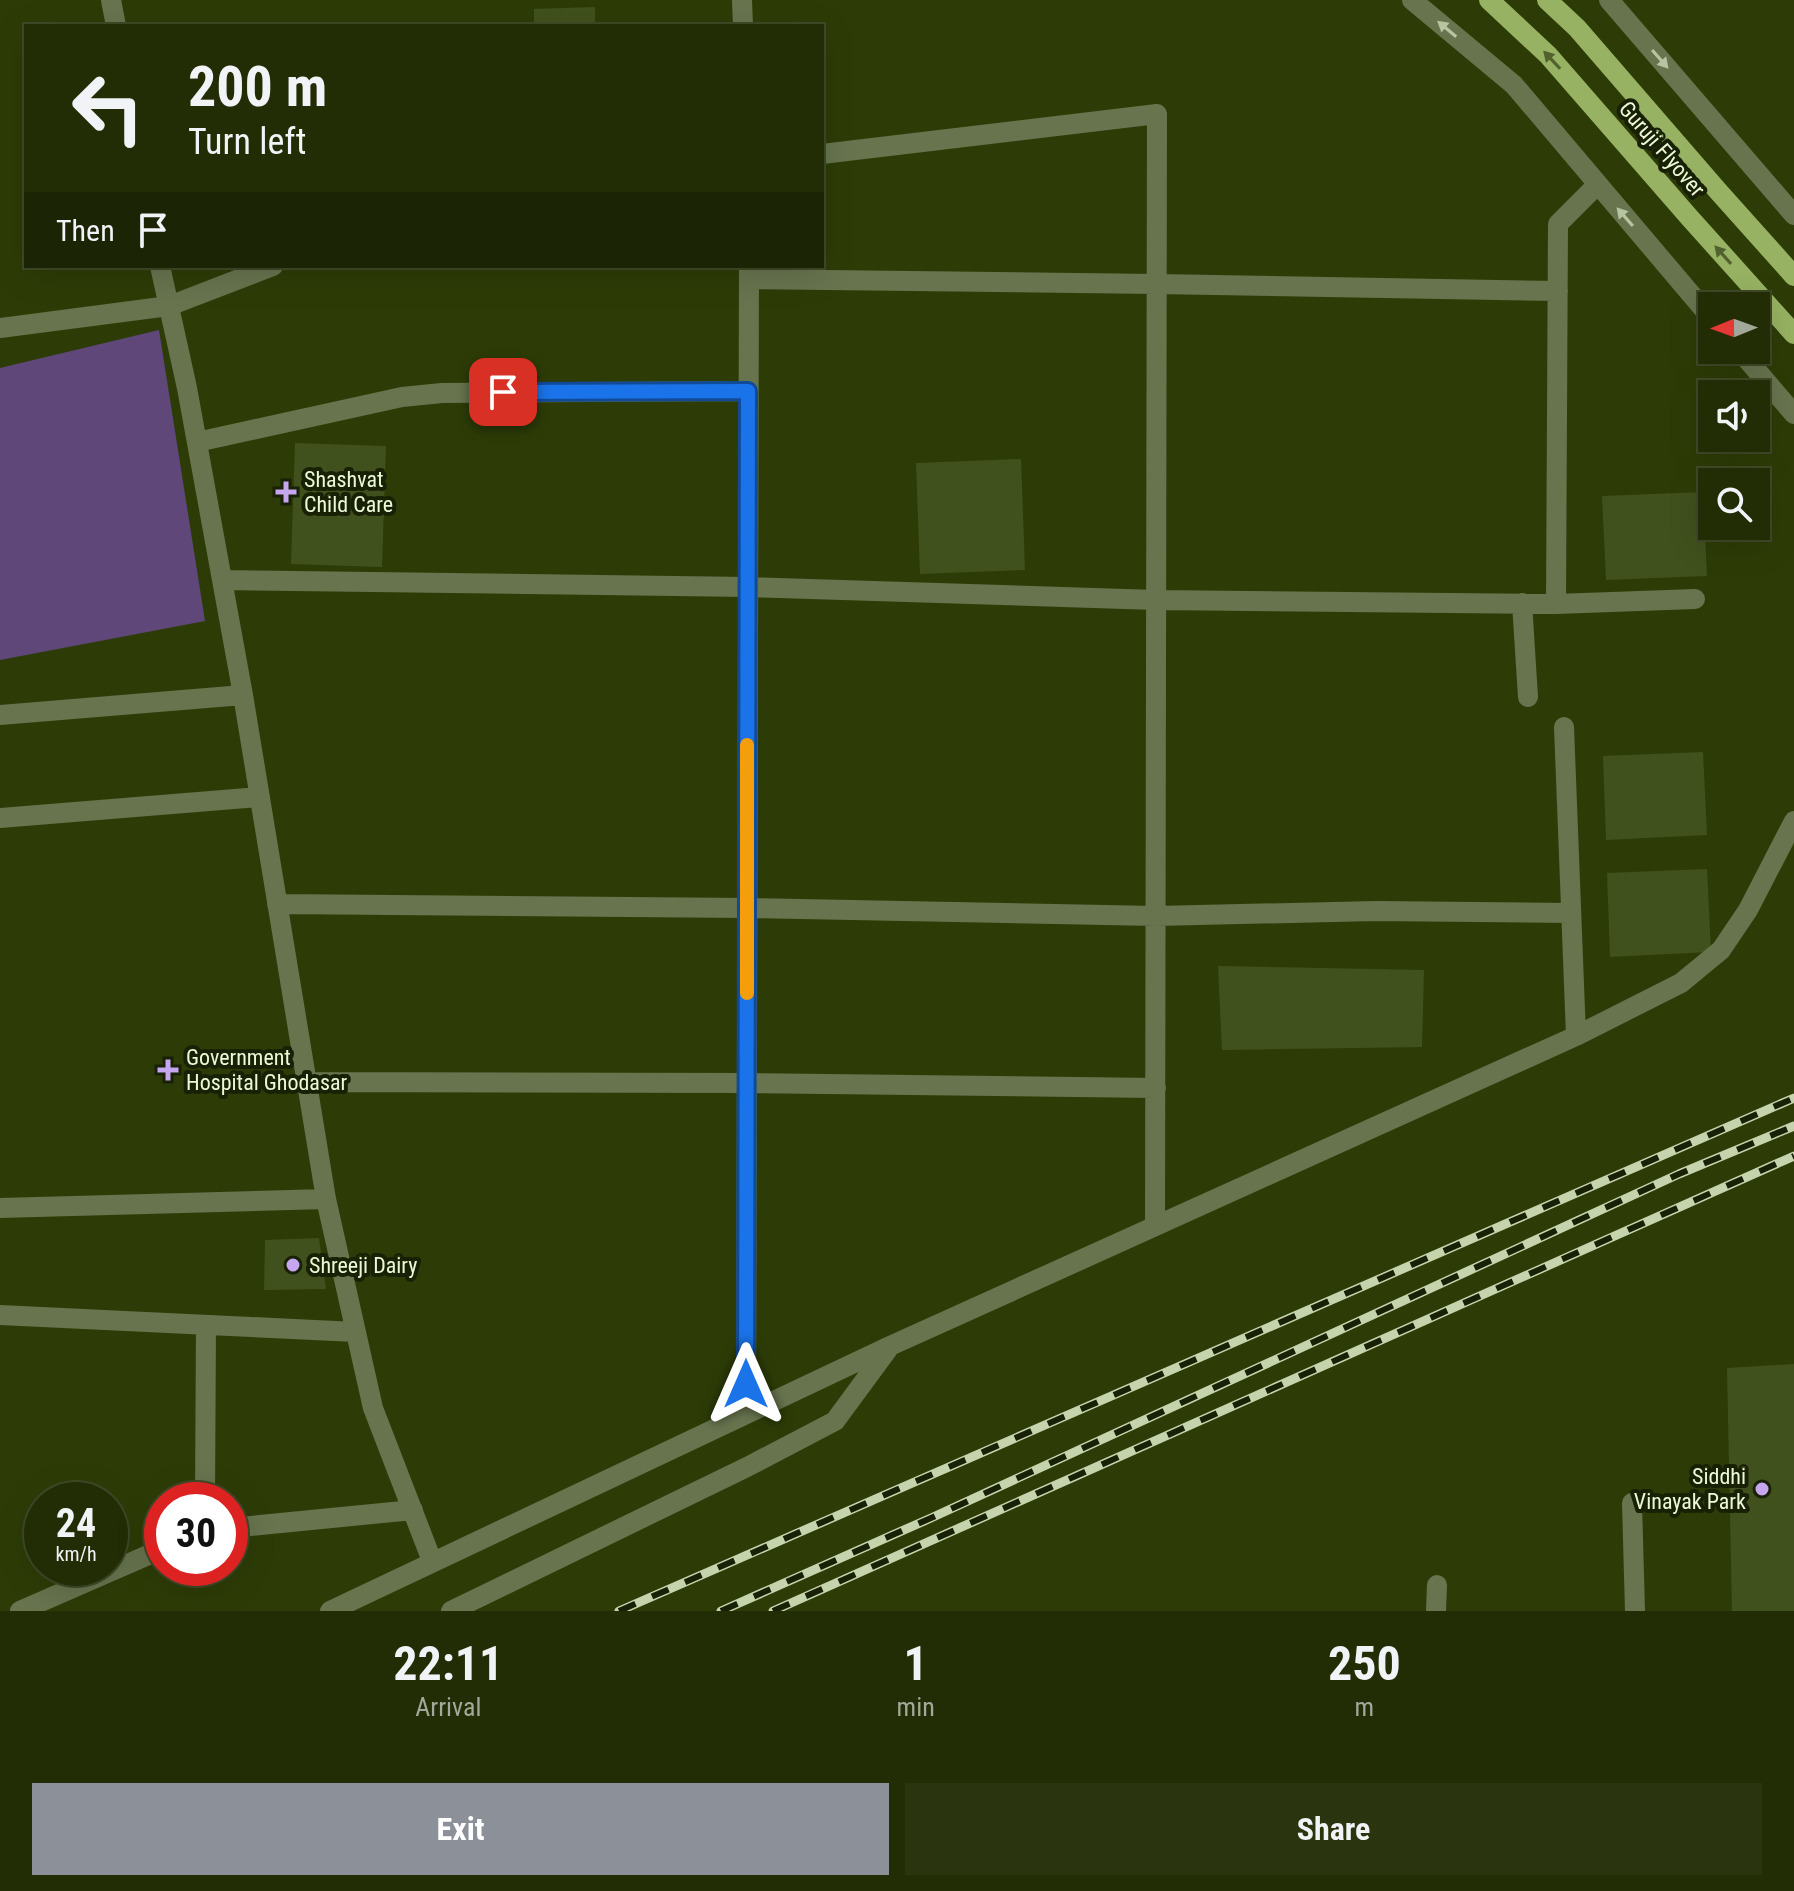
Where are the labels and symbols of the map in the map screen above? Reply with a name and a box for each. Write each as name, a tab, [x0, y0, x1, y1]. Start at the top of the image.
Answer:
one-way arrow	[1437, 21, 1457, 38]
one-way arrow	[1651, 48, 1668, 68]
one-way arrow	[1543, 51, 1561, 70]
street label: Guruji Flyover	[1614, 96, 1710, 202]
one-way arrow	[1617, 207, 1634, 227]
one-way arrow	[1715, 246, 1733, 265]
north arrow	[1698, 292, 1770, 364]
pin	[469, 358, 537, 426]
place label: Shashvat Child Care	[304, 467, 393, 517]
marker: Shashvat Child Care	[275, 481, 297, 503]
place label: Government Hospital Ghodasar	[186, 1045, 347, 1095]
marker: Government Hospital Ghodasar	[157, 1059, 179, 1081]
place label: Shreeji Dairy	[309, 1253, 417, 1278]
marker: Shreeji Dairy	[284, 1256, 302, 1274]
position arrow	[704, 1342, 788, 1426]
place label: Siddhi Vinayak Park	[1634, 1464, 1746, 1514]
marker: Siddhi Vinayak Park	[1753, 1480, 1771, 1498]
speed limit sign: 30	[144, 1482, 248, 1586]

